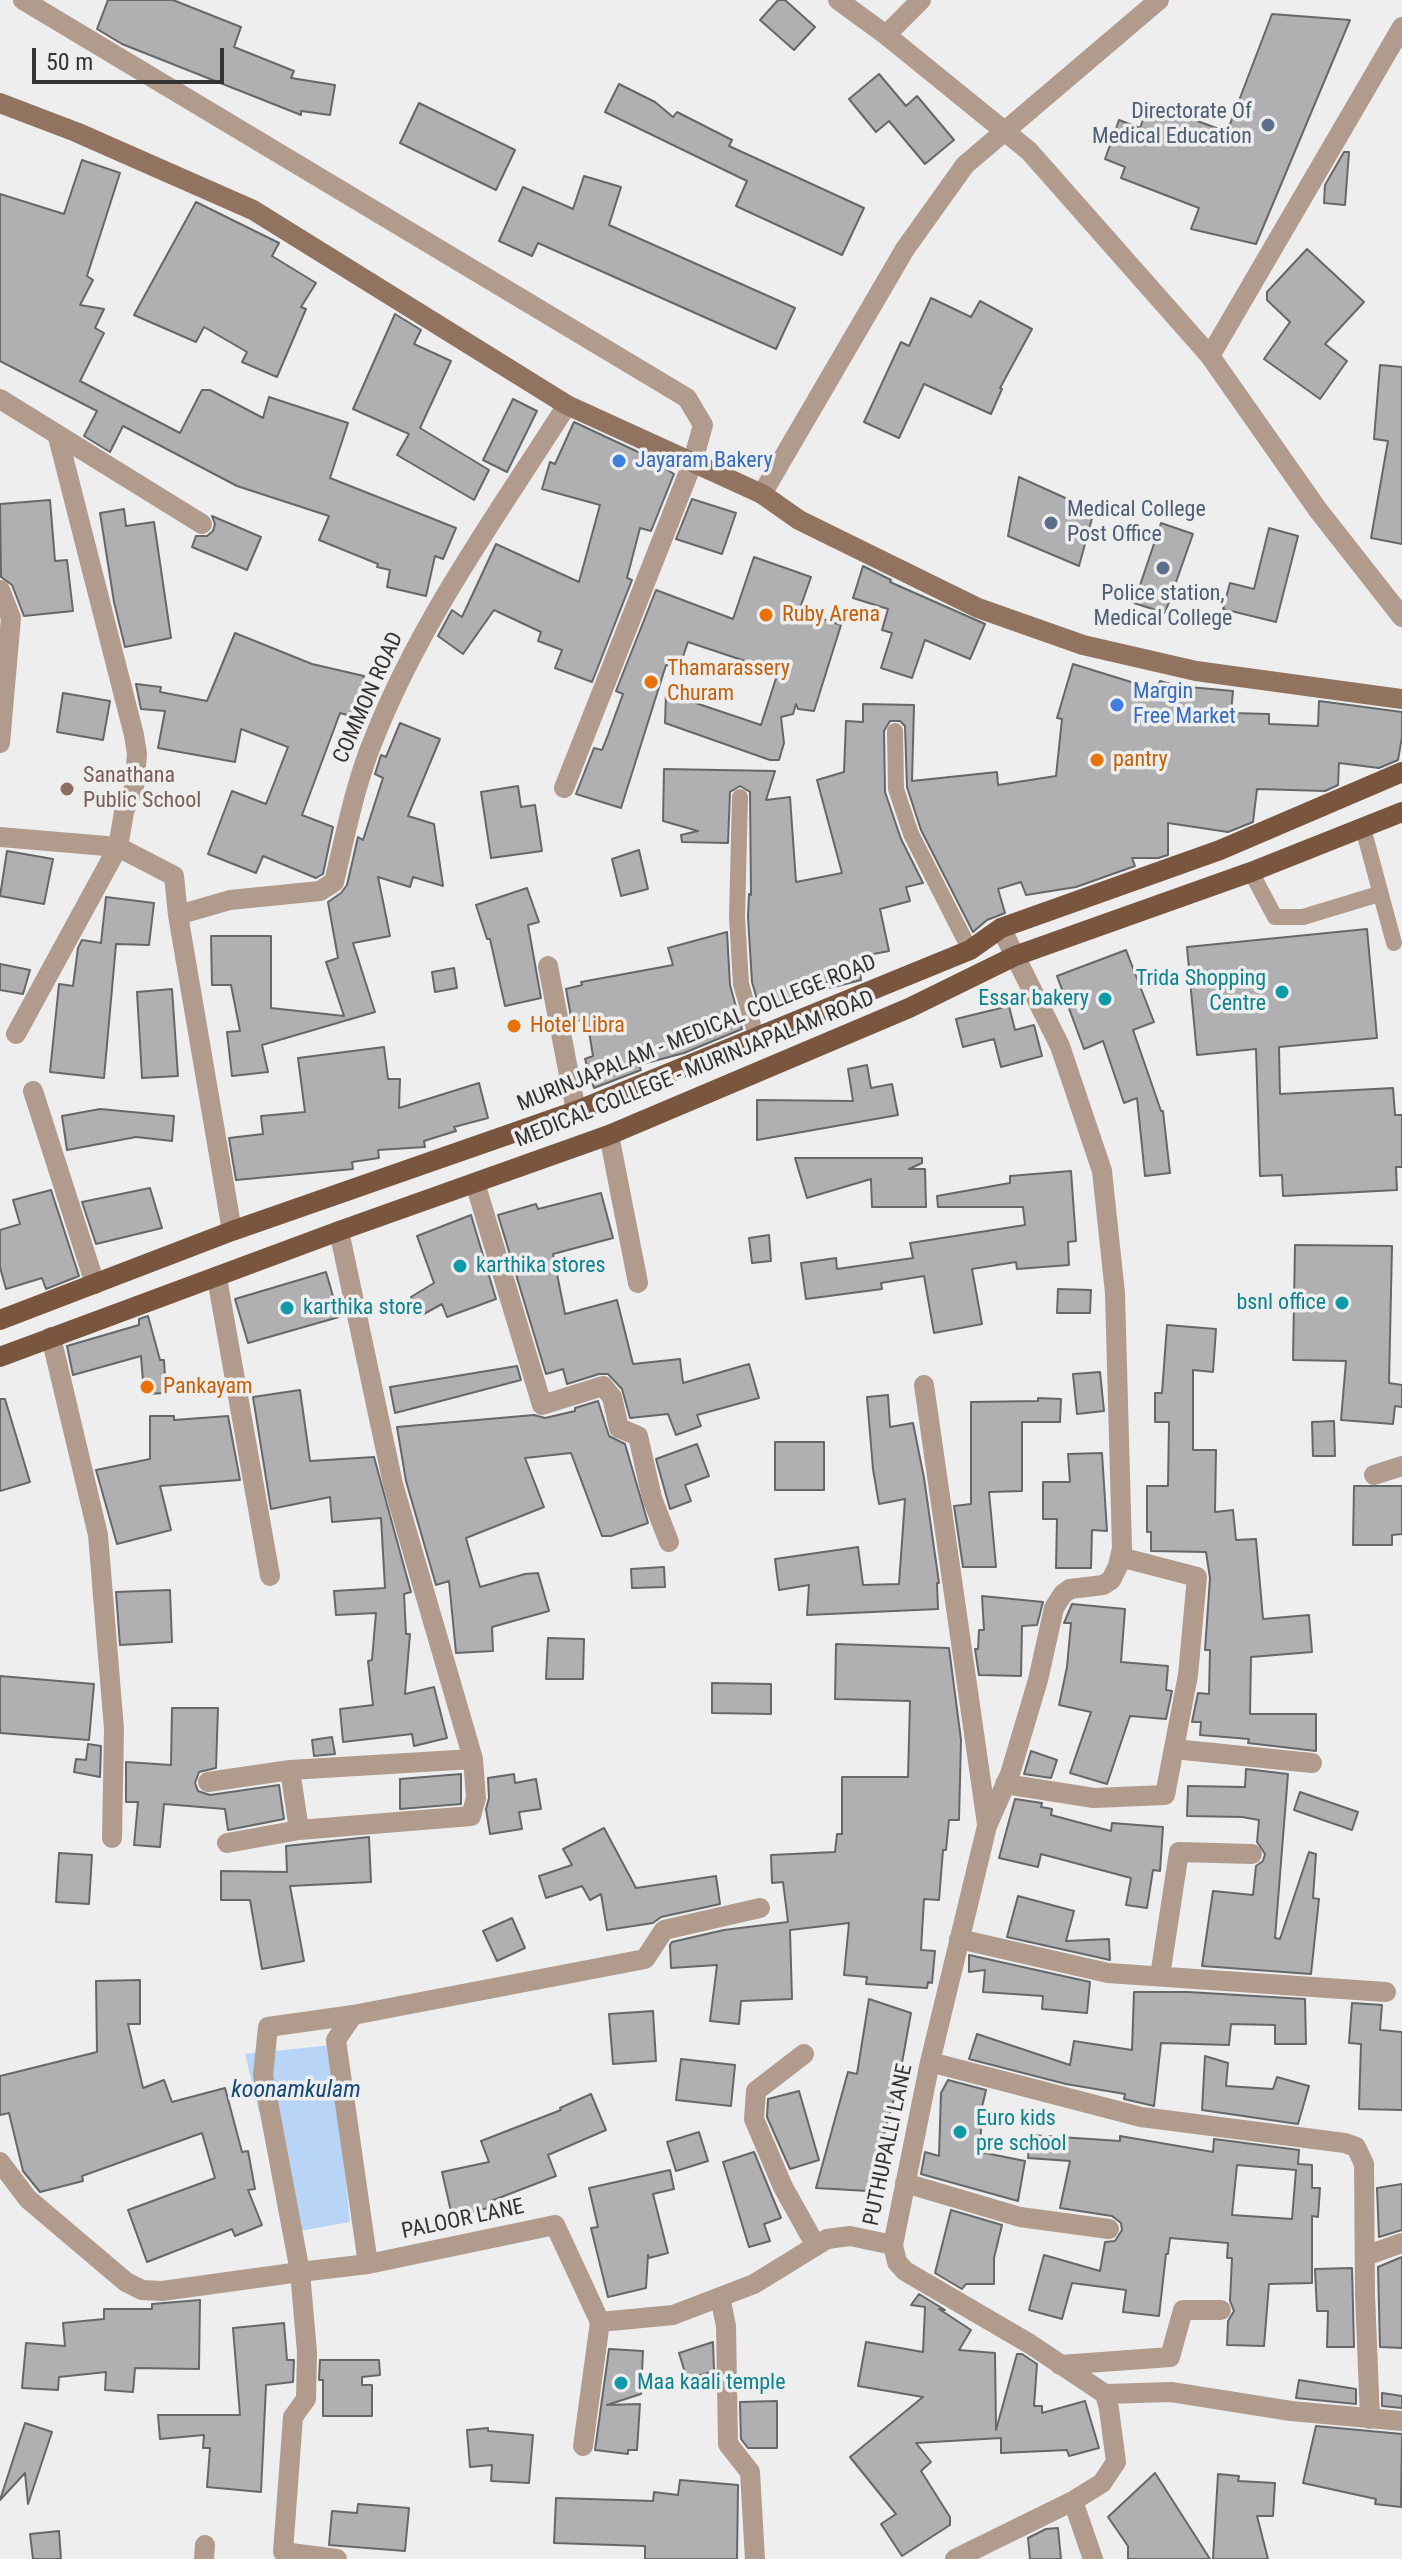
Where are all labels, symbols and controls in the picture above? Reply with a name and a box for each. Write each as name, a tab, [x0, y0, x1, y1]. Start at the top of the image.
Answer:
scale bar	[36, 32, 228, 82]
text: 50 m	[46, 48, 93, 76]
place label: Directorate Of Medical Education	[1092, 99, 1252, 150]
marker: Directorate Of Medical Education	[1259, 116, 1277, 134]
place label: Jayaram Bakery	[635, 448, 773, 474]
marker: Jayaram Bakery	[610, 452, 628, 470]
place label: Medical College Post Office	[1067, 497, 1206, 548]
marker: Medical College Post Office	[1042, 514, 1060, 532]
marker: Police station, Medical College	[1154, 559, 1172, 577]
place label: Police station, Medical College	[1094, 581, 1232, 632]
place label: Ruby Arena	[782, 602, 880, 628]
marker: Ruby Arena	[757, 606, 775, 624]
street label: COMMON ROAD	[328, 628, 410, 768]
place label: Thamarassery Churam	[667, 656, 790, 708]
marker: Thamarassery Churam	[642, 673, 660, 691]
place label: Margin Free Market	[1133, 679, 1236, 730]
marker: Margin Free Market	[1108, 696, 1126, 714]
place label: pantry	[1113, 747, 1168, 773]
marker: pantry	[1088, 751, 1106, 769]
place label: Sanathana Public School	[83, 763, 201, 814]
marker: Sanathana Public School	[58, 780, 76, 798]
street label: MURINJAPALAM - MEDICAL COLLEGE ROAD	[514, 950, 880, 1118]
place label: Trida Shopping Centre	[1136, 966, 1266, 1018]
marker: Trida Shopping Centre	[1273, 983, 1291, 1001]
street label: MEDICAL COLLEGE - MURINJAPALAM ROAD	[512, 986, 878, 1154]
place label: Essar bakery	[978, 986, 1089, 1012]
marker: Essar bakery	[1096, 990, 1114, 1008]
place label: Hotel Libra	[530, 1013, 625, 1039]
marker: Hotel Libra	[505, 1017, 523, 1035]
place label: karthika stores	[476, 1253, 606, 1279]
marker: karthika stores	[451, 1257, 469, 1275]
place label: bsnl office	[1236, 1290, 1326, 1316]
marker: bsnl office	[1333, 1294, 1351, 1312]
place label: karthika store	[303, 1295, 423, 1321]
marker: karthika store	[278, 1299, 296, 1317]
place label: Pankayam	[163, 1374, 253, 1400]
marker: Pankayam	[138, 1378, 156, 1396]
street label: PUTHUPALLI LANE	[859, 2062, 919, 2228]
water label: koonamkulam	[231, 2077, 361, 2105]
place label: Euro kids pre school	[976, 2106, 1067, 2158]
marker: Euro kids pre school	[951, 2123, 969, 2141]
street label: PALOOR LANE	[399, 2194, 527, 2246]
place label: Maa kaali temple	[637, 2370, 785, 2396]
marker: Maa kaali temple	[612, 2374, 630, 2392]

